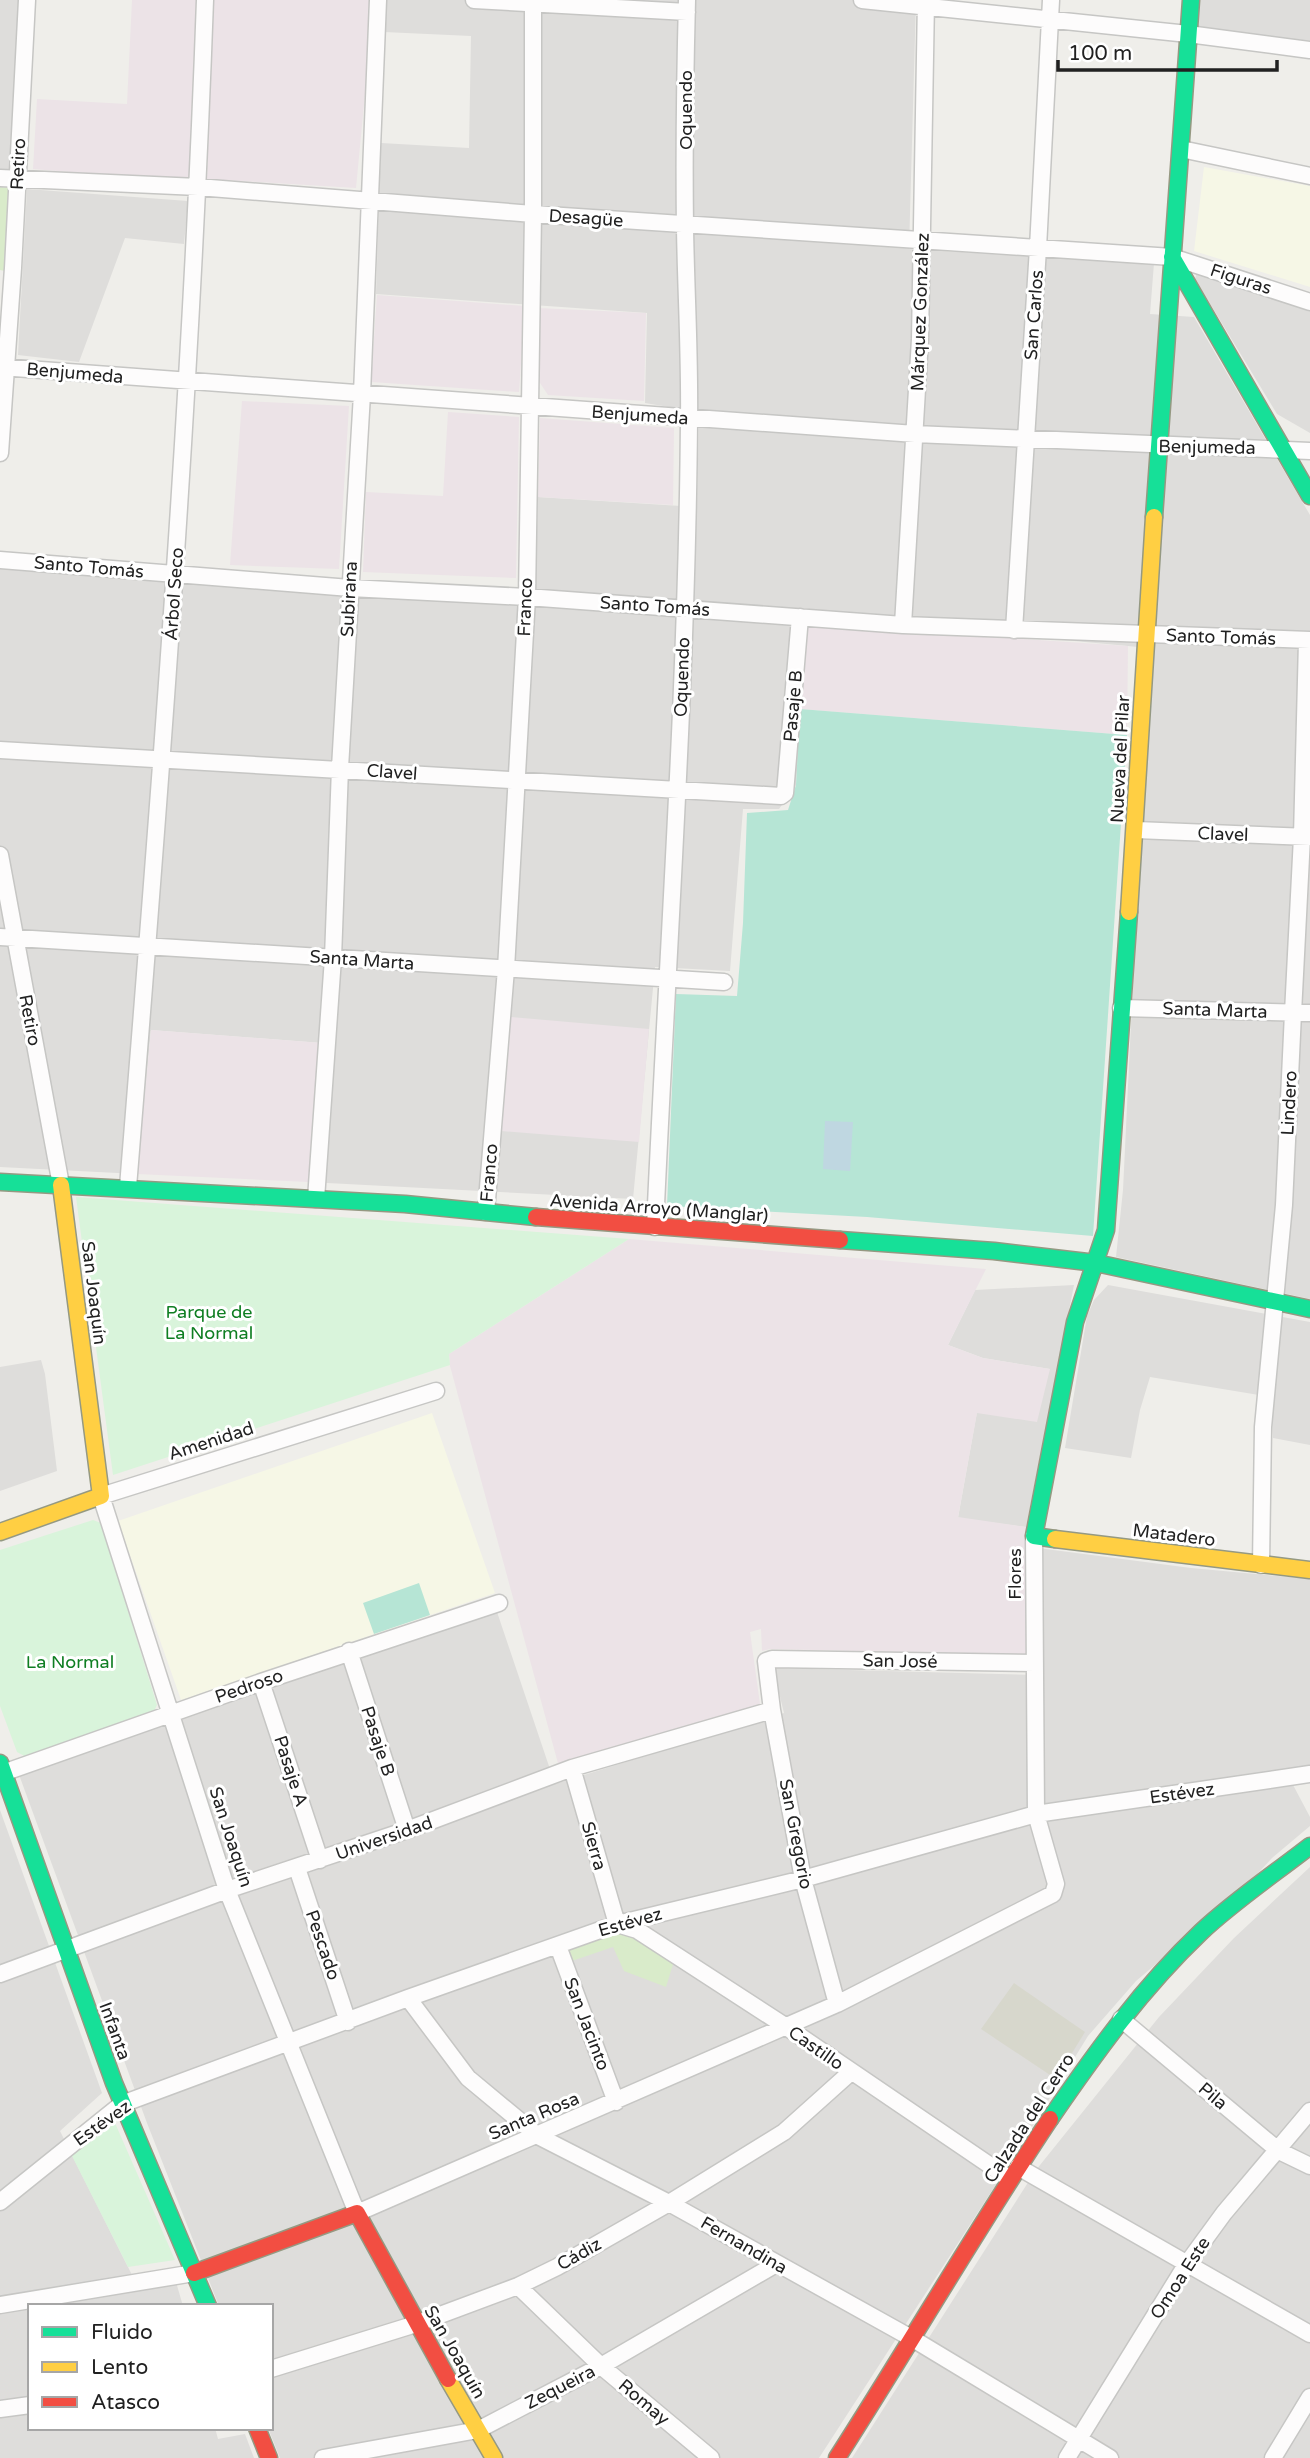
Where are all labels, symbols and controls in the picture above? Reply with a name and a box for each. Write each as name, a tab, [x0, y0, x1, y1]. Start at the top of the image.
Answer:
scale bar	[1058, 28, 1277, 72]
text: 100 m	[1068, 41, 1132, 66]
street label: Oquendo	[675, 70, 697, 150]
street label: Retiro	[6, 137, 30, 191]
street label: Desagüe	[548, 204, 624, 232]
street label: Márquez González	[906, 232, 934, 392]
street label: Figuras	[1208, 259, 1274, 299]
street label: San Carlos	[1020, 269, 1048, 361]
street label: Benjumeda	[26, 358, 124, 388]
street label: Benjumeda	[591, 401, 689, 429]
street label: Benjumeda	[1158, 435, 1256, 459]
street label: Árbol Seco	[160, 547, 188, 641]
street label: Santo Tomás	[33, 551, 145, 583]
street label: Subirana	[336, 561, 362, 637]
street label: Franco	[513, 577, 537, 637]
street label: Santo Tomás	[599, 591, 711, 621]
street label: Santo Tomás	[1165, 624, 1277, 650]
street label: Oquendo	[670, 637, 694, 717]
street label: Pasaje B	[779, 669, 807, 743]
street label: Nueva del Pilar	[1106, 694, 1134, 824]
street label: Clavel	[366, 759, 418, 785]
street label: Clavel	[1197, 822, 1249, 846]
street label: Santa Marta	[309, 945, 415, 975]
street label: Retiro	[14, 992, 46, 1048]
street label: Santa Marta	[1162, 997, 1268, 1023]
street label: Lindero	[1276, 1070, 1302, 1136]
street label: Franco	[475, 1143, 503, 1203]
street label: Avenida Arroyo (Manglar)	[549, 1189, 769, 1227]
street label: San Joaquín	[77, 1240, 111, 1346]
park label: Parque de La Normal	[165, 1301, 253, 1344]
street label: Amenidad	[166, 1417, 256, 1465]
street label: Matadero	[1131, 1519, 1217, 1551]
street label: Flores	[1004, 1548, 1026, 1600]
street label: San José	[862, 1649, 938, 1673]
park label: La Normal	[26, 1651, 114, 1673]
street label: Pedroso	[212, 1664, 286, 1708]
street label: Pasaje B	[356, 1703, 400, 1779]
street label: Pasaje A	[269, 1733, 313, 1809]
street label: San Gregorio	[775, 1777, 817, 1891]
street label: Estévez	[1148, 1778, 1216, 1808]
street label: San Joaquín	[204, 1784, 258, 1890]
street label: Universidad	[333, 1811, 435, 1865]
street label: Sierra	[577, 1819, 611, 1873]
street label: Estévez	[596, 1902, 664, 1942]
street label: Pescado	[301, 1907, 345, 1983]
street label: San Jacinto	[559, 1974, 615, 2074]
street label: Infanta	[94, 1999, 136, 2063]
street label: Castillo	[784, 2021, 848, 2075]
street label: Calzada del Cerro	[979, 2049, 1079, 2187]
street label: Pila	[1194, 2078, 1232, 2114]
street label: Santa Rosa	[485, 2087, 583, 2145]
street label: Estévez	[69, 2095, 135, 2151]
street label: Fernandina	[697, 2211, 791, 2279]
street label: Cádiz	[553, 2233, 605, 2275]
street label: Omoa Este	[1145, 2233, 1215, 2323]
street label: San Joaquín	[419, 2301, 491, 2403]
legend	[28, 2304, 273, 2430]
text: Fluido	[91, 2320, 153, 2345]
text: Lento	[91, 2355, 148, 2380]
street label: Zequeira	[521, 2360, 599, 2414]
street label: Romay	[614, 2374, 674, 2430]
text: Atasco	[91, 2390, 160, 2415]

